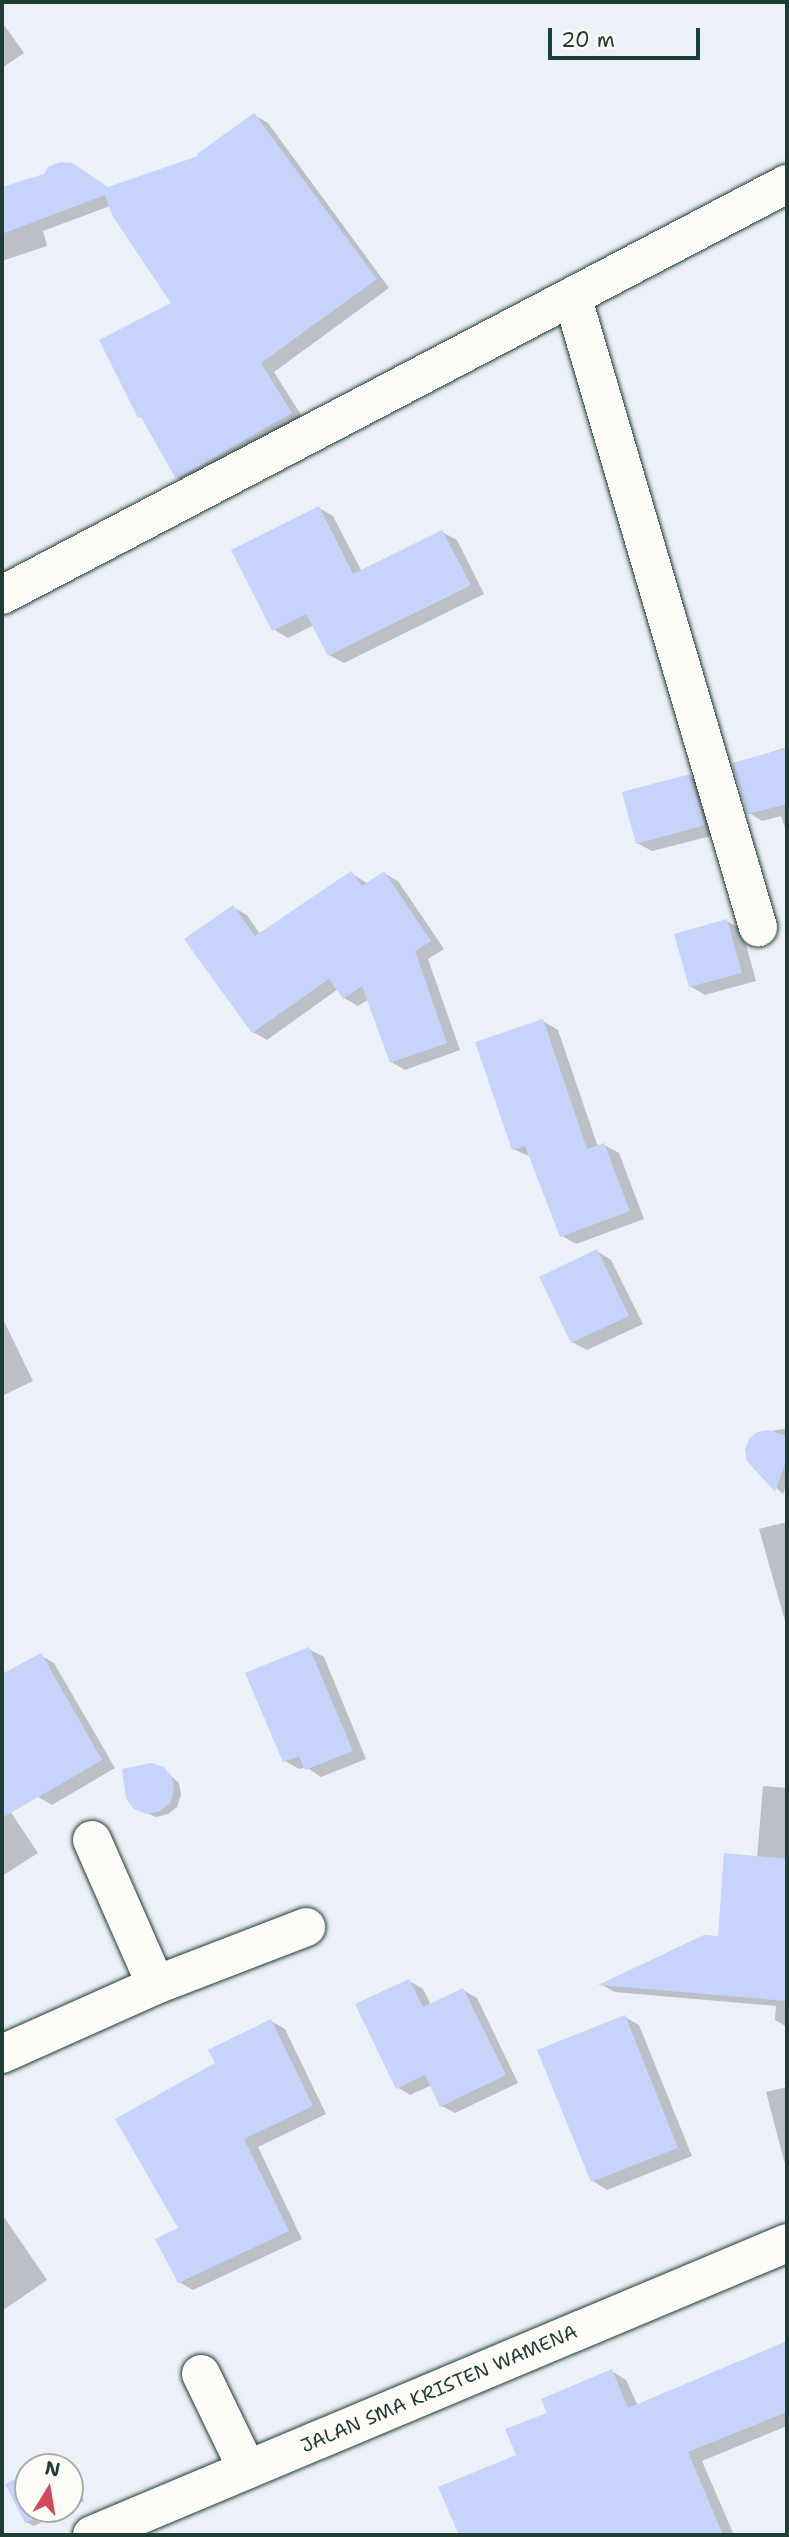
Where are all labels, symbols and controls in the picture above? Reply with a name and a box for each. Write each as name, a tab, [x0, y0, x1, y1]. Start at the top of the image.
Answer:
scale bar	[551, 14, 703, 58]
text: 20 m	[561, 26, 615, 54]
street label: JALAN SMA KRISTEN WAMENA	[297, 2320, 581, 2458]
north arrow	[14, 2453, 84, 2523]
text: N	[43, 2455, 62, 2483]

